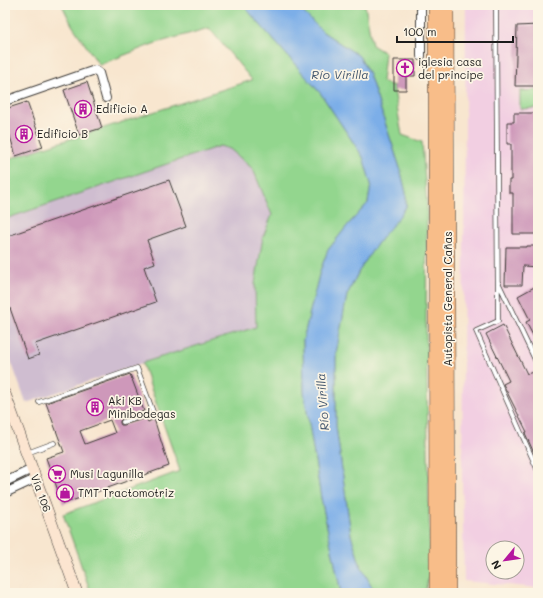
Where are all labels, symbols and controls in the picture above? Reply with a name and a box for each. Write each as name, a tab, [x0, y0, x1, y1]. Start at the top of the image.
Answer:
scale bar	[397, 18, 513, 44]
text: 100 m	[403, 23, 437, 39]
place label: iglesia casa del principe	[418, 54, 483, 82]
church icon: iglesia casa del principe	[395, 58, 415, 78]
water label: Río Virilla	[311, 66, 369, 82]
building icon: Edificio A	[73, 99, 93, 119]
place label: Edificio A	[96, 101, 148, 116]
building icon: Edificio B	[14, 124, 34, 144]
place label: Edificio B	[37, 126, 88, 141]
street label: Autopista General Cañas	[440, 231, 455, 367]
water label: Río Virilla	[312, 373, 332, 431]
place label: Aki KB Minibodegas	[108, 393, 176, 421]
building icon: Aki KB Minibodegas	[85, 397, 105, 417]
supermarket icon: Musi Lagunilla	[47, 464, 67, 484]
place label: Musi Lagunilla	[70, 466, 144, 481]
street label: Vía 106	[28, 472, 55, 514]
shop icon: TMT Tractomotriz	[55, 483, 75, 503]
place label: TMT Tractomotriz	[78, 485, 174, 500]
north arrow	[485, 540, 525, 580]
text: N	[487, 558, 504, 572]

